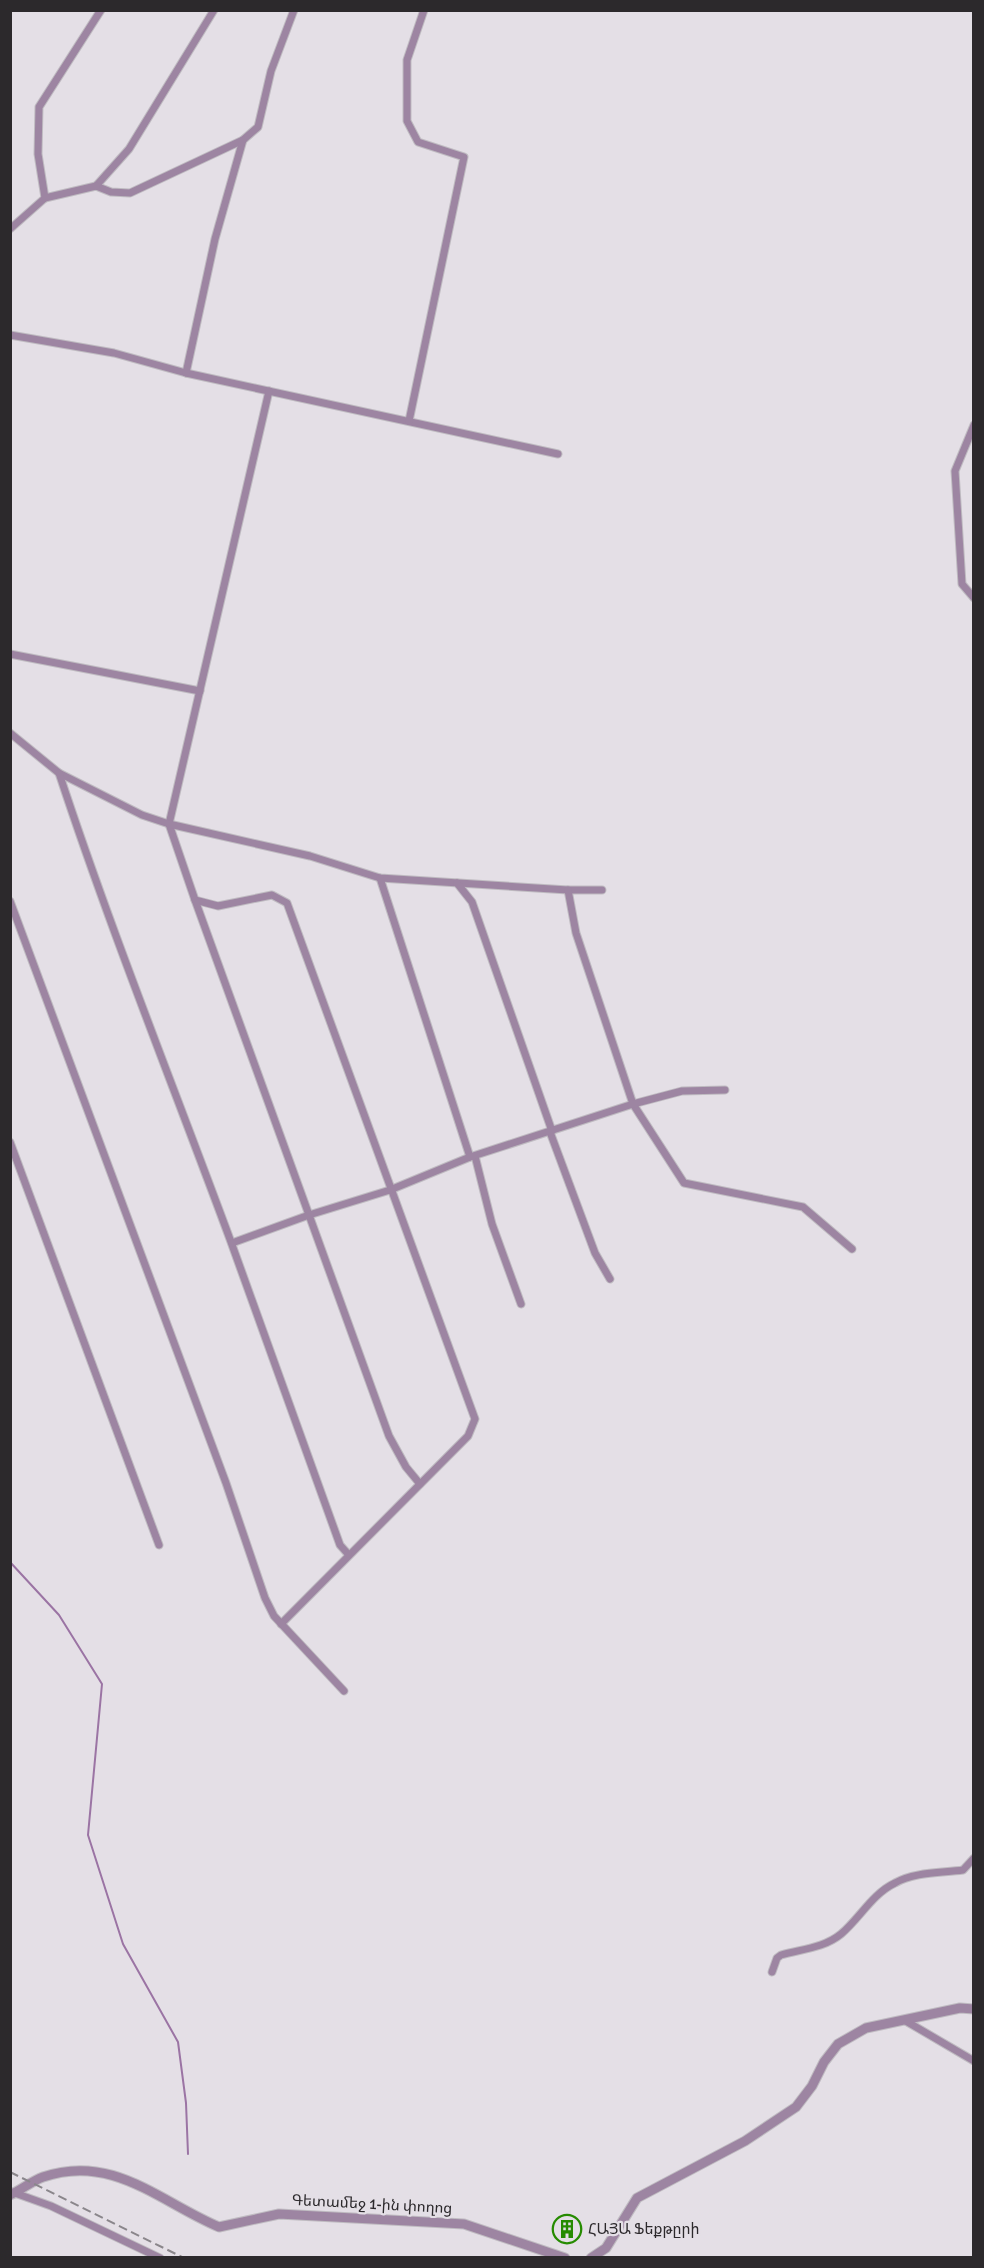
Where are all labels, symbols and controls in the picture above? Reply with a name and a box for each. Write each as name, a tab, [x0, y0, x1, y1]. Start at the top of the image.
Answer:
street label: Գետամեջ 1-ին փողոց	[291, 2191, 453, 2217]
building icon: ՀԱՅԱ Ֆեքթըրի	[551, 2213, 583, 2245]
place label: ՀԱՅԱ Ֆեքթըրի	[588, 2220, 699, 2238]

